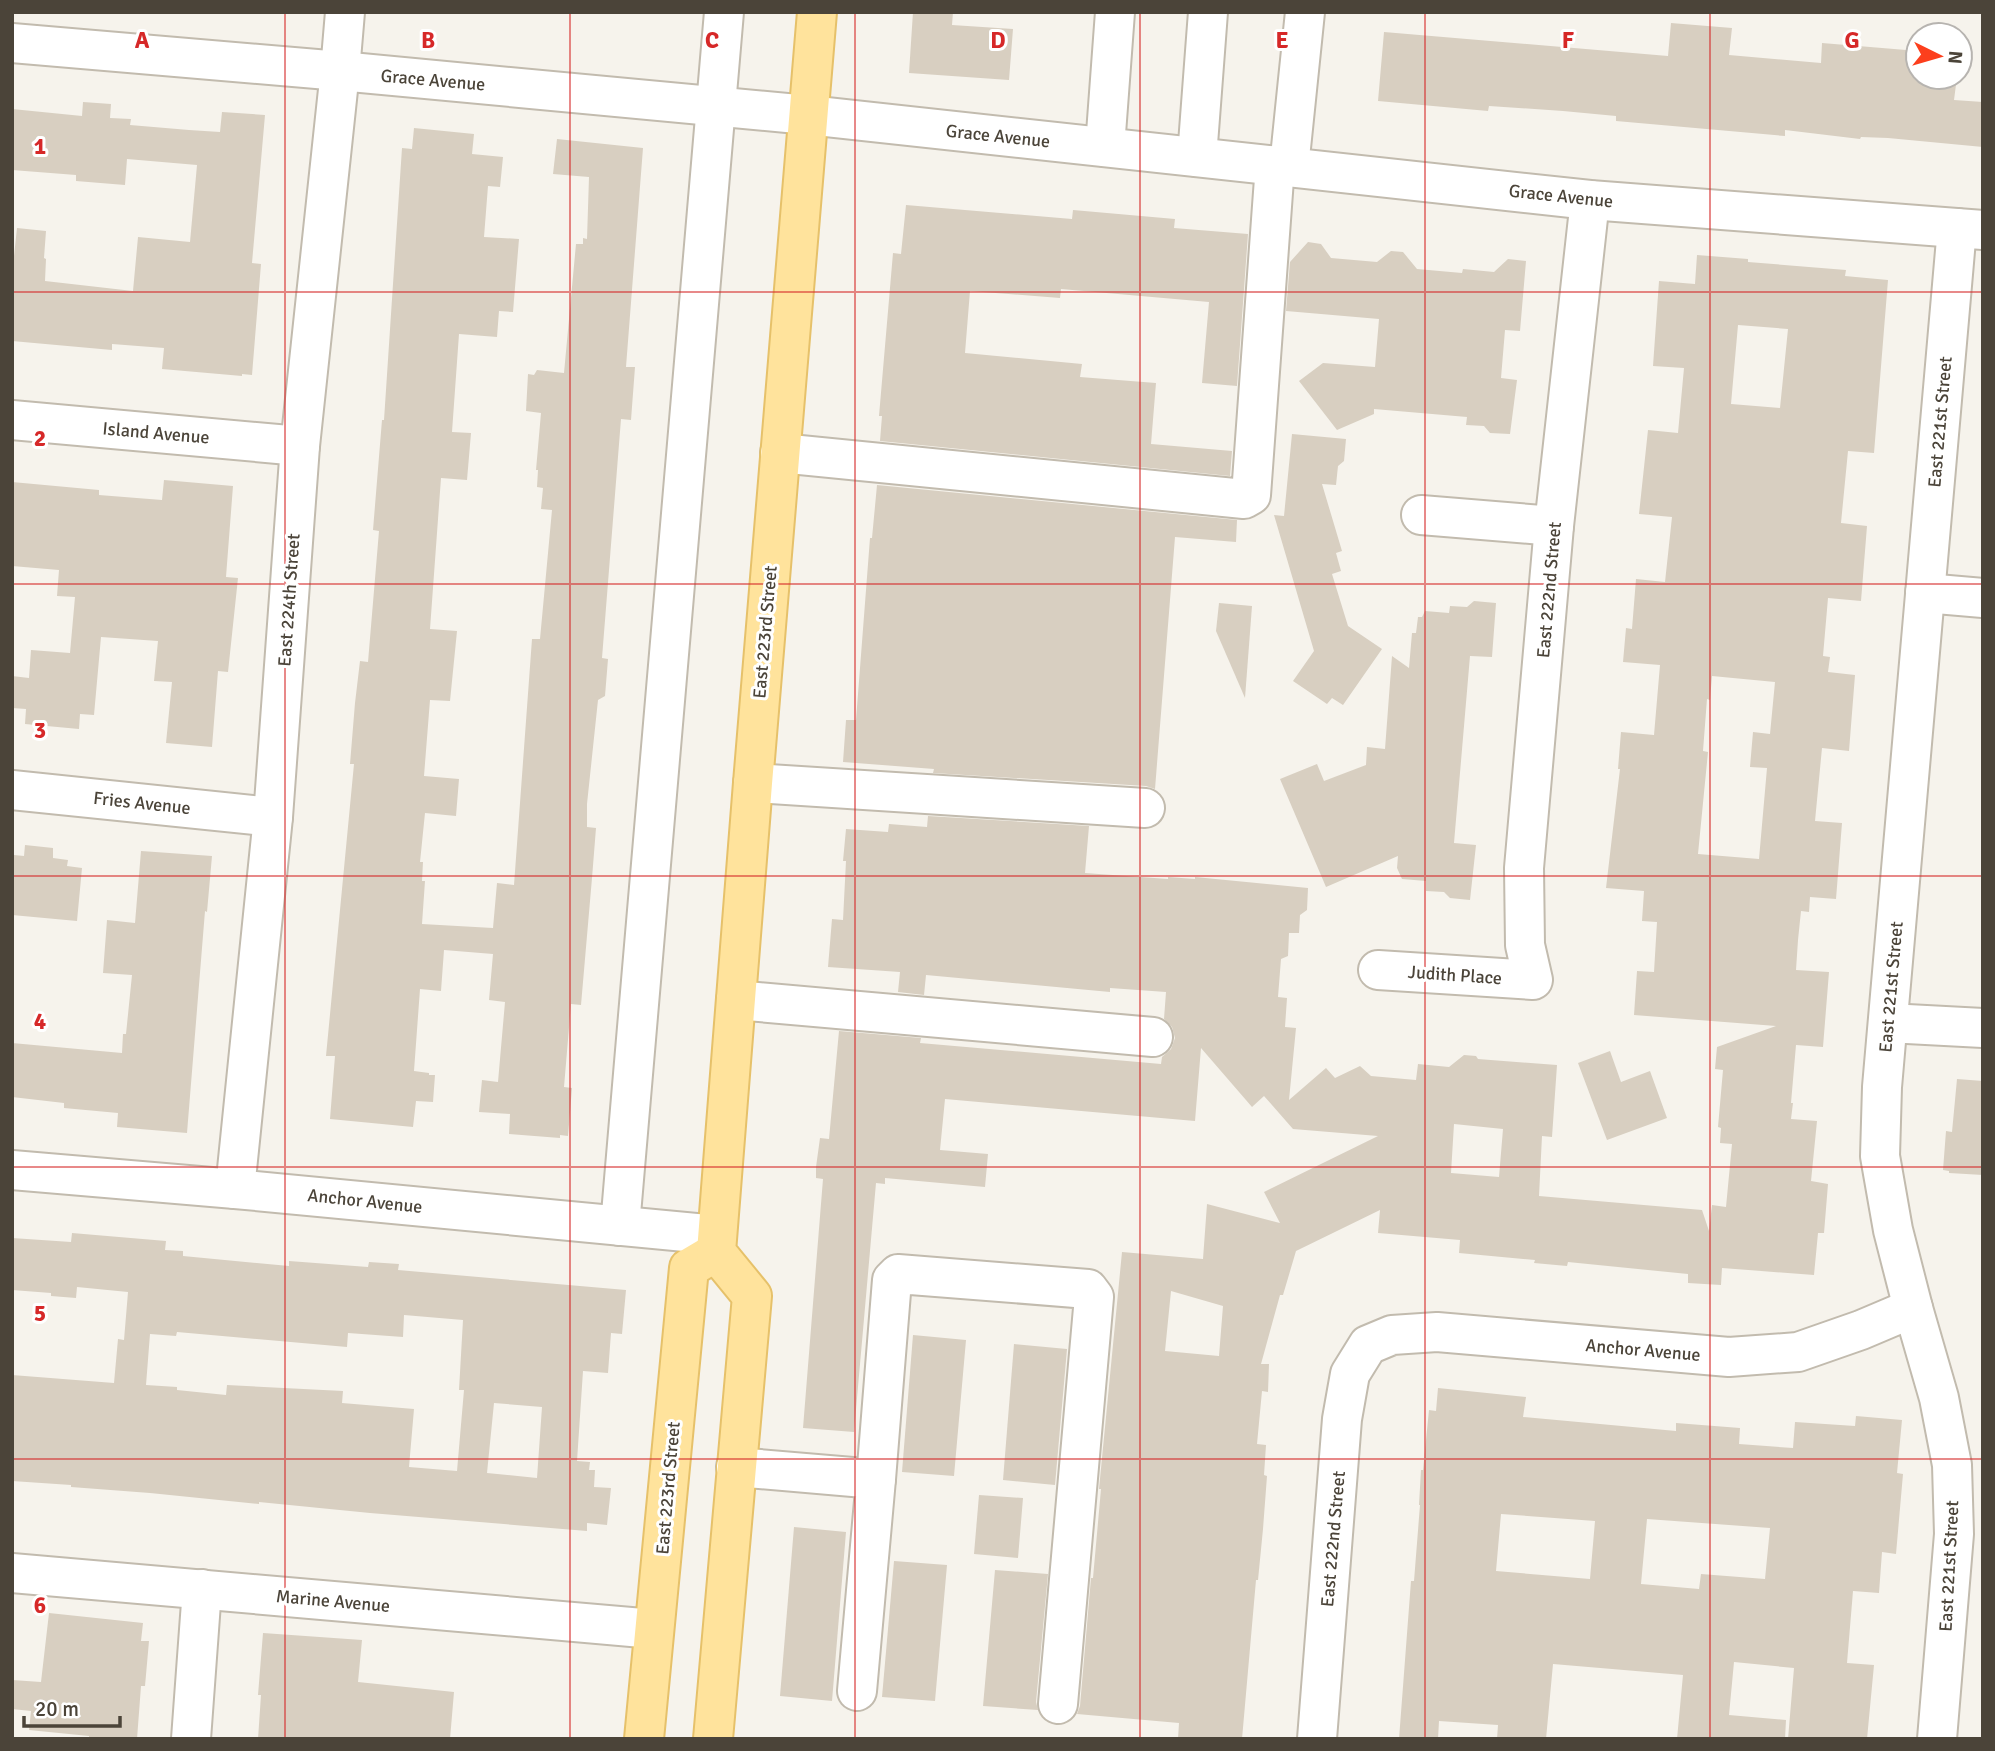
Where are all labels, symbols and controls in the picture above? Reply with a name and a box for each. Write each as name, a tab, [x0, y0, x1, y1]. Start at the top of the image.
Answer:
north arrow	[1904, 21, 1974, 91]
text: A	[135, 26, 150, 55]
text: B	[421, 26, 435, 55]
text: C	[705, 26, 719, 55]
text: D	[990, 26, 1006, 55]
text: E	[1275, 26, 1289, 55]
text: F	[1562, 26, 1574, 55]
text: G	[1844, 26, 1860, 55]
text: N	[1942, 50, 1967, 65]
street label: Grace Avenue	[380, 64, 486, 96]
street label: Grace Avenue	[945, 120, 1051, 152]
text: 1	[34, 132, 46, 161]
street label: Grace Avenue	[1508, 180, 1614, 212]
street label: East 221st Street	[1923, 356, 1957, 488]
street label: Island Avenue	[102, 417, 210, 449]
text: 2	[34, 424, 46, 453]
street label: East 222nd Street	[1532, 521, 1566, 659]
street label: East 224th Street	[273, 533, 305, 667]
street label: East 223rd Street	[748, 565, 782, 699]
text: 3	[34, 716, 46, 745]
street label: Fries Avenue	[92, 787, 192, 819]
street label: East 221st Street	[1874, 921, 1908, 1053]
street label: Judith Place	[1407, 961, 1503, 989]
text: 4	[34, 1007, 46, 1036]
street label: Anchor Avenue	[306, 1184, 424, 1218]
text: 5	[34, 1299, 46, 1328]
street label: Anchor Avenue	[1585, 1334, 1701, 1366]
street label: East 223rd Street	[651, 1421, 685, 1555]
street label: East 222nd Street	[1316, 1470, 1350, 1608]
street label: East 221st Street	[1935, 1500, 1963, 1632]
street label: Marine Avenue	[275, 1585, 391, 1617]
text: 6	[34, 1591, 46, 1620]
scale bar	[24, 1684, 121, 1728]
text: 20 m	[35, 1696, 79, 1722]

